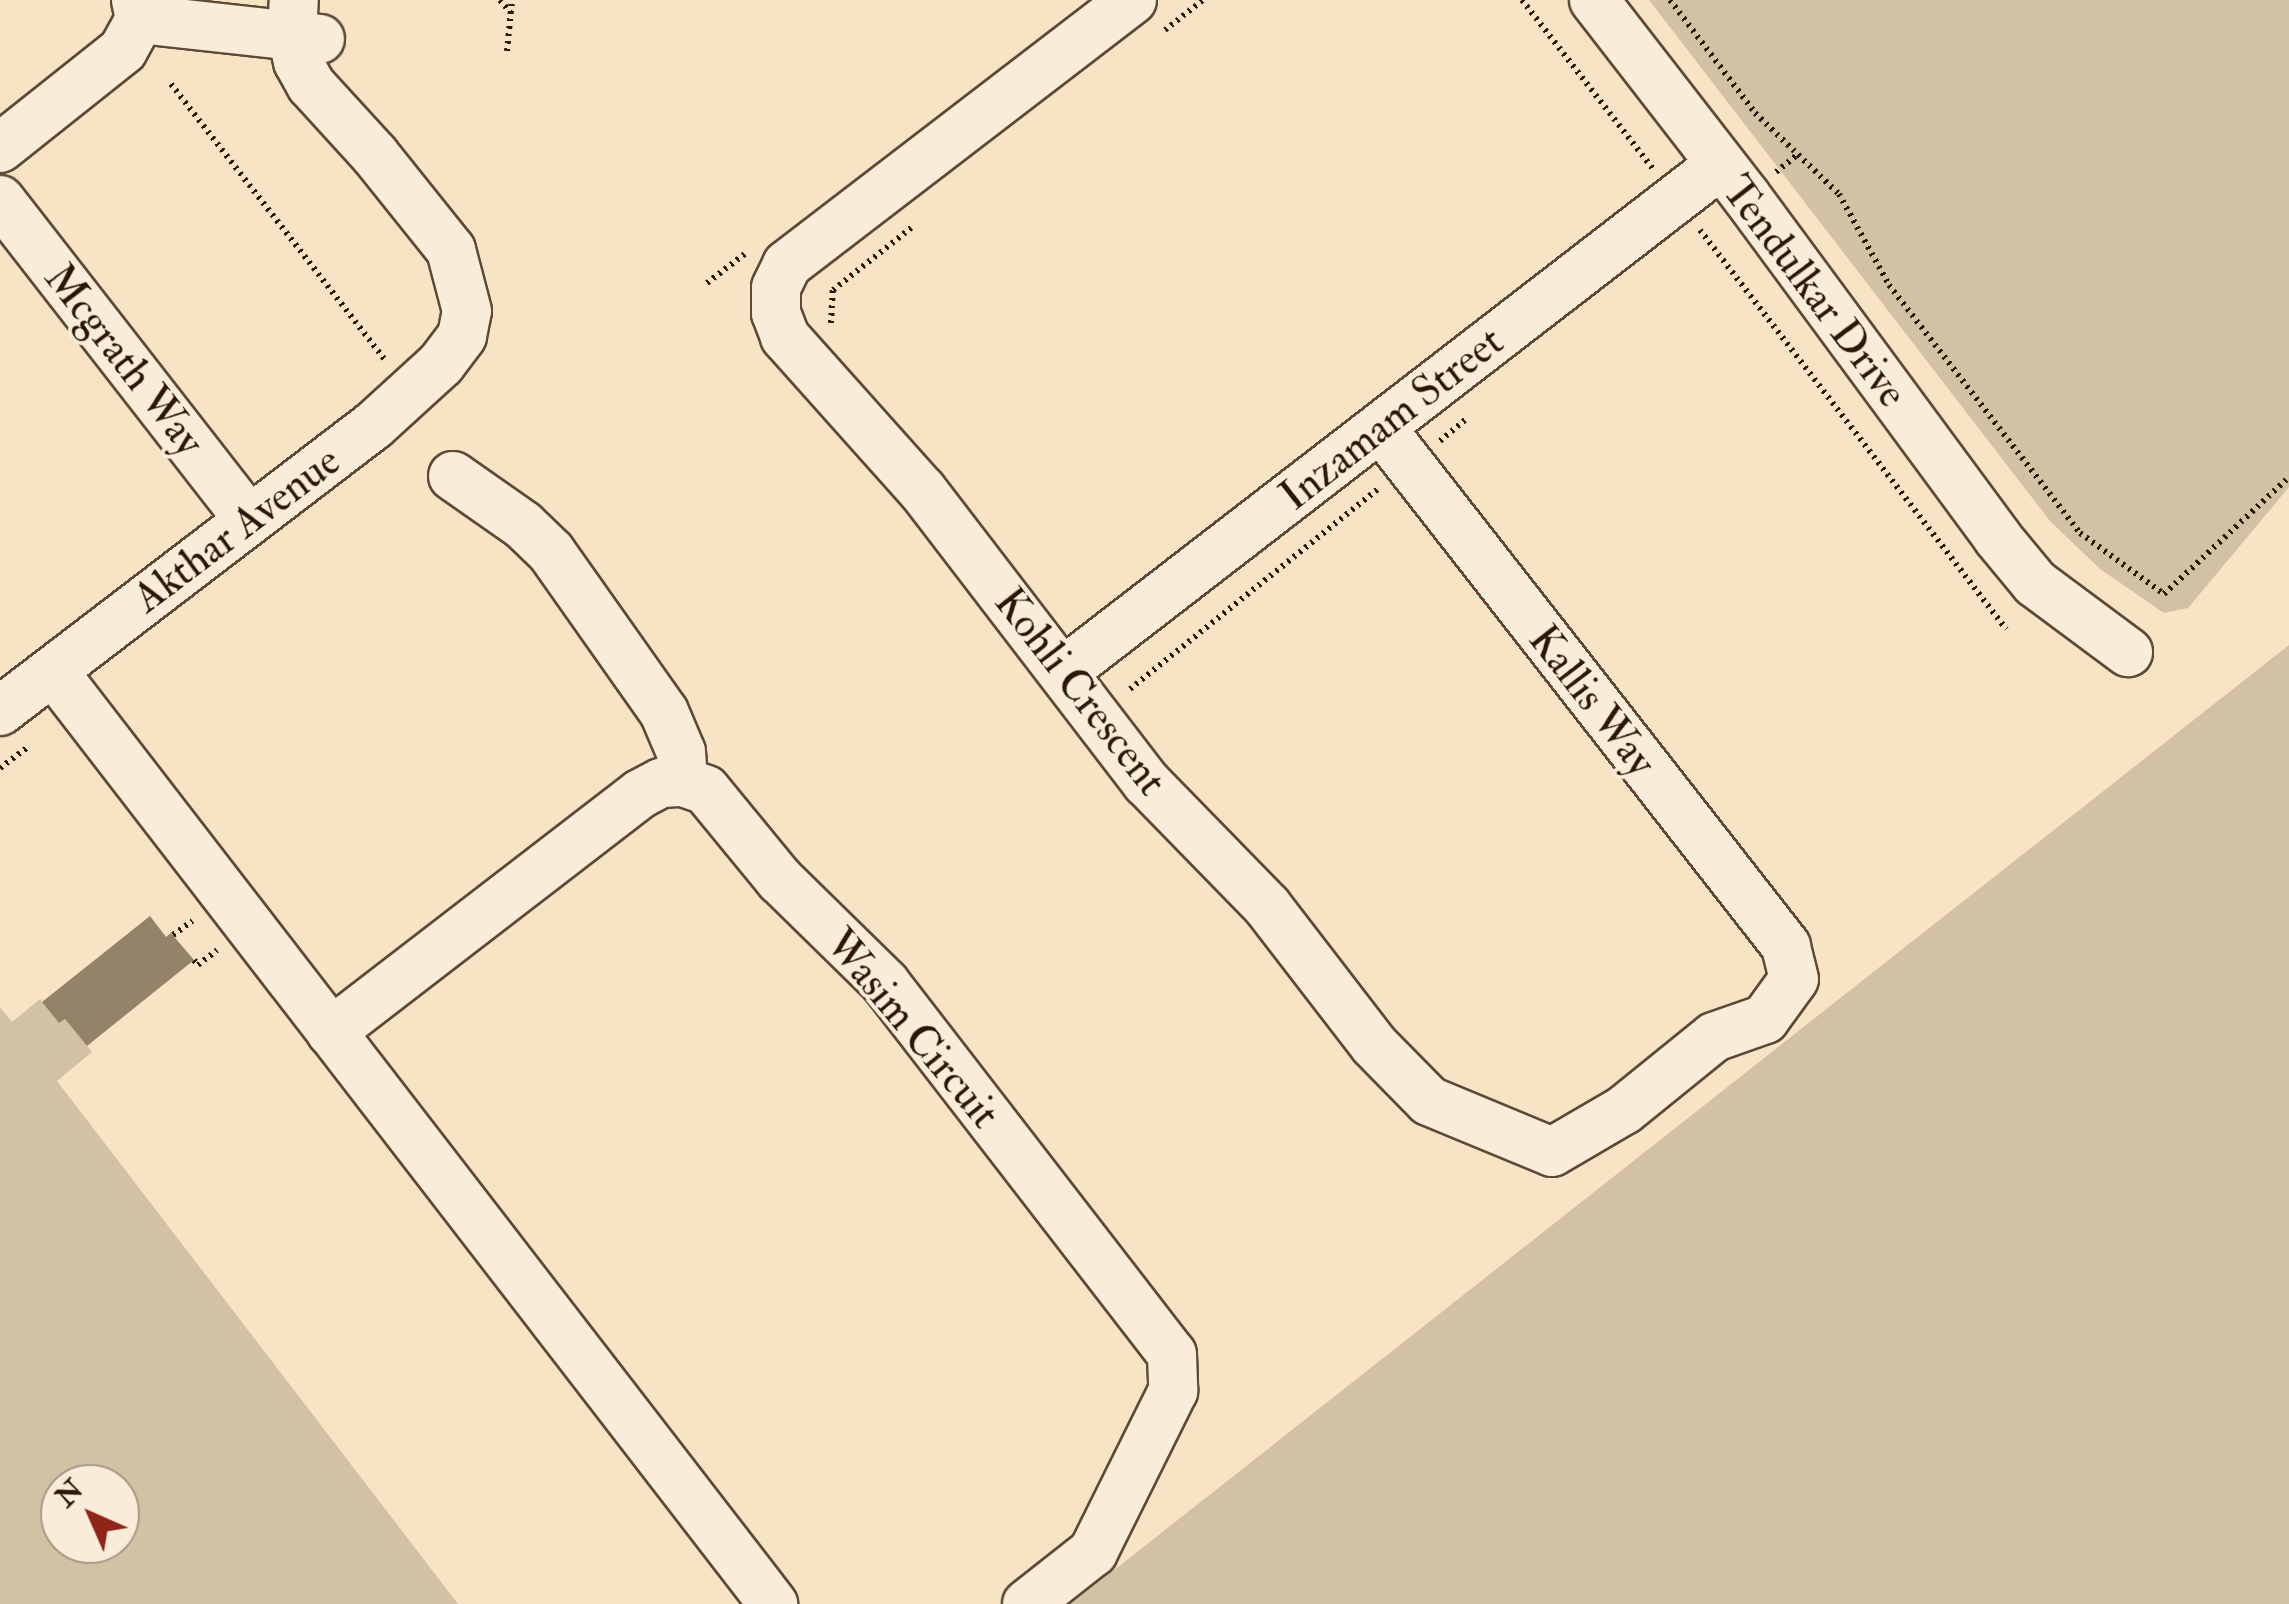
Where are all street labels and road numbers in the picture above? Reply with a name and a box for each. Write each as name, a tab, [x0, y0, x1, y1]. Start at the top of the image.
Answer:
street label: Tendulkar Drive	[1711, 167, 1917, 417]
street label: Mcgrath Way	[34, 254, 214, 466]
street label: Inzamam Street	[1271, 316, 1513, 522]
street label: Akthar Avenue	[124, 436, 350, 624]
street label: Kohli Crescent	[984, 578, 1176, 806]
street label: Kallis Way	[1518, 616, 1666, 786]
street label: Wasim Circuit	[814, 919, 1010, 1139]

